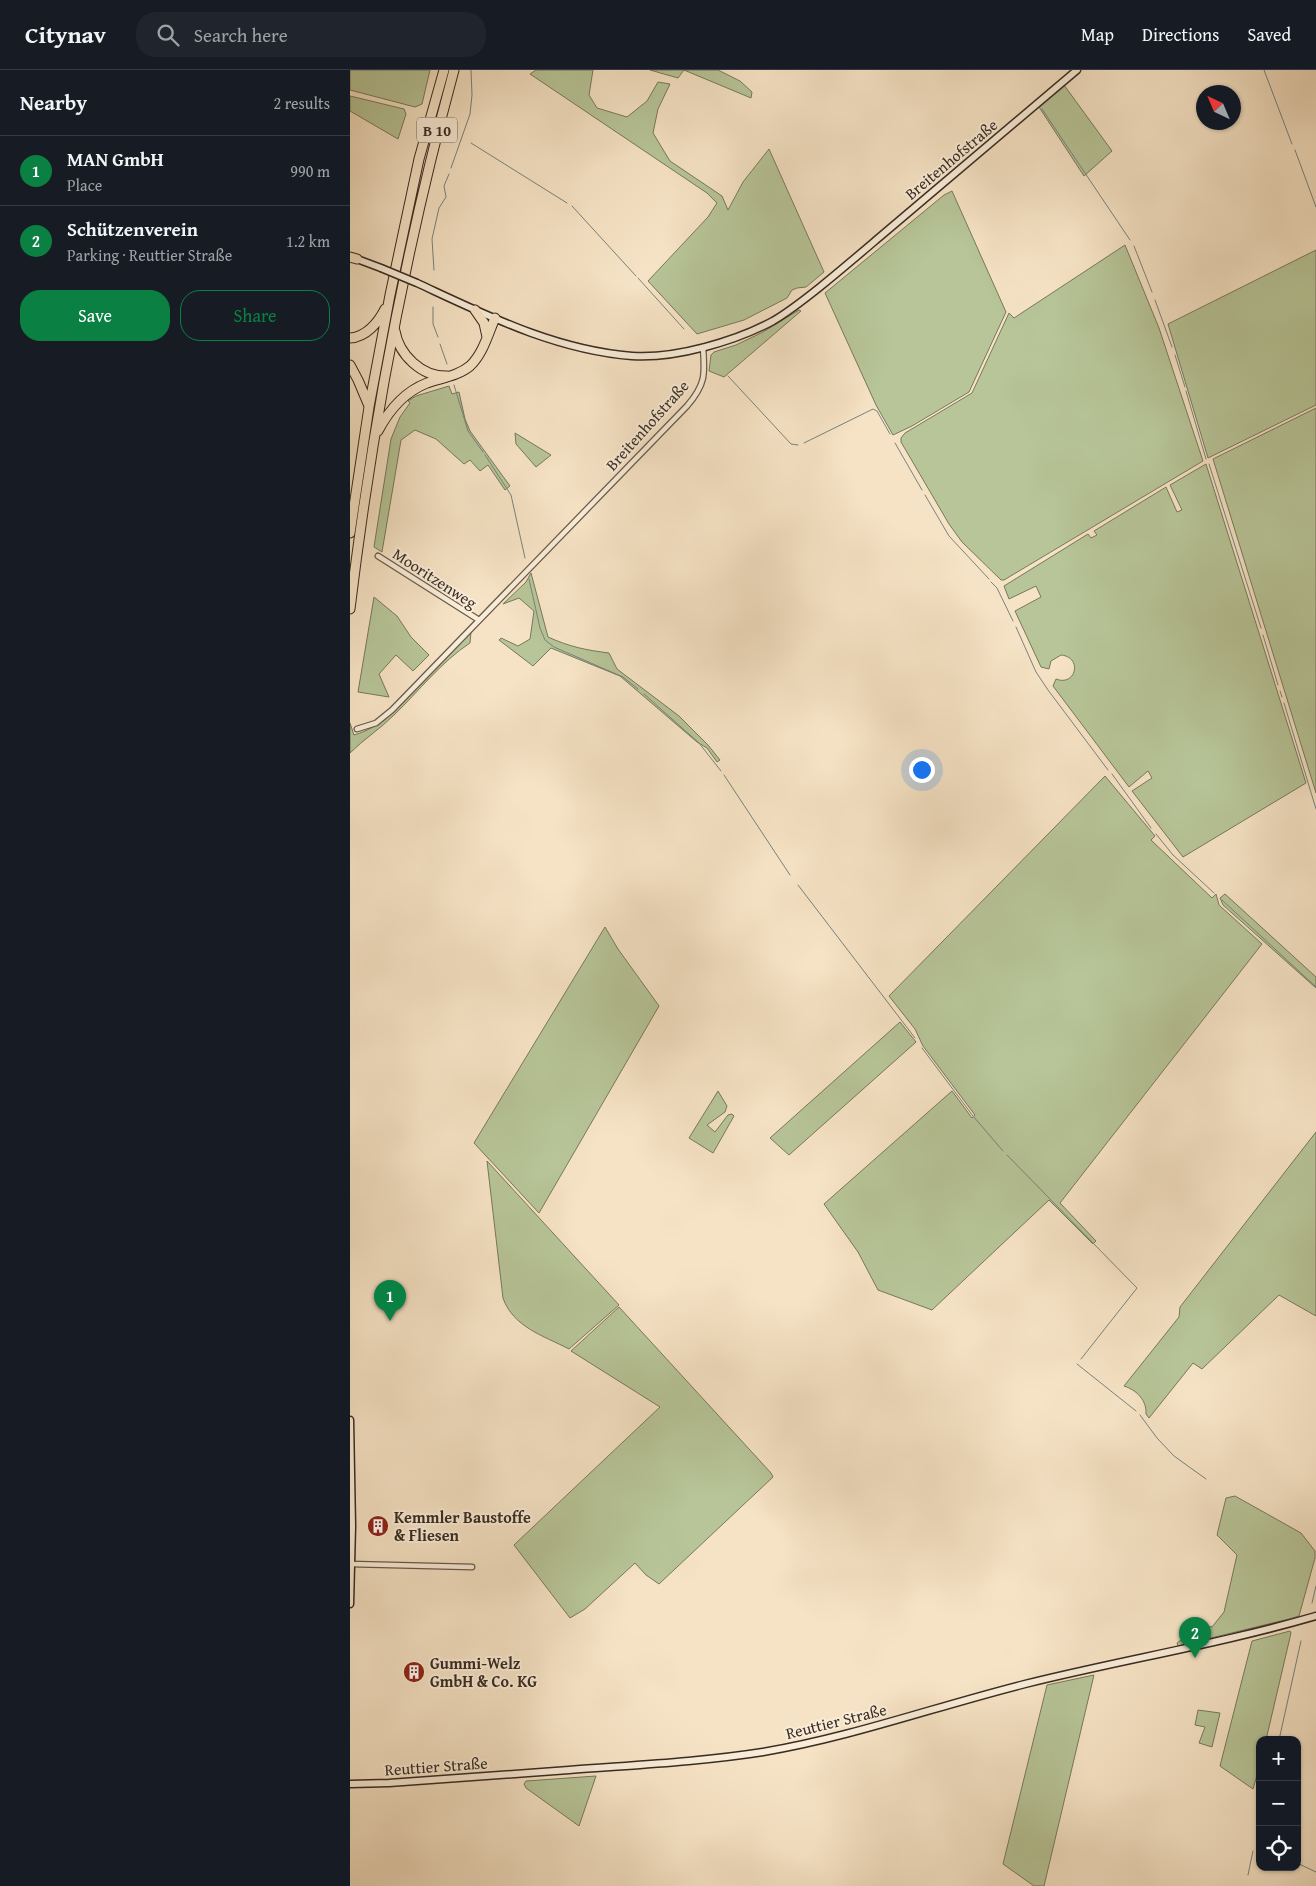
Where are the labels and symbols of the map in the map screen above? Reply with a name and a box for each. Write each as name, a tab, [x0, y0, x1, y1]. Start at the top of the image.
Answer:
north arrow	[1196, 85, 1241, 130]
street label: Breitenhofstraße	[899, 113, 1003, 205]
road number: B 10	[417, 118, 457, 142]
street label: Breitenhofstraße	[600, 374, 694, 476]
street label: Mooritzenweg	[388, 542, 482, 614]
your location	[909, 757, 935, 783]
pin: 1	[374, 1280, 406, 1321]
place label: Kemmler Baustoffe & Fliesen	[394, 1505, 531, 1547]
building icon: Kemmler Baustoffe & Fliesen	[366, 1514, 390, 1538]
pin: 2	[1179, 1617, 1211, 1658]
place label: Gummi-Welz GmbH & Co. KG	[430, 1651, 537, 1693]
building icon: Gummi-Welz GmbH & Co. KG	[402, 1660, 426, 1684]
street label: Reuttier Straße	[783, 1697, 889, 1745]
street label: Reuttier Straße	[384, 1750, 488, 1782]

